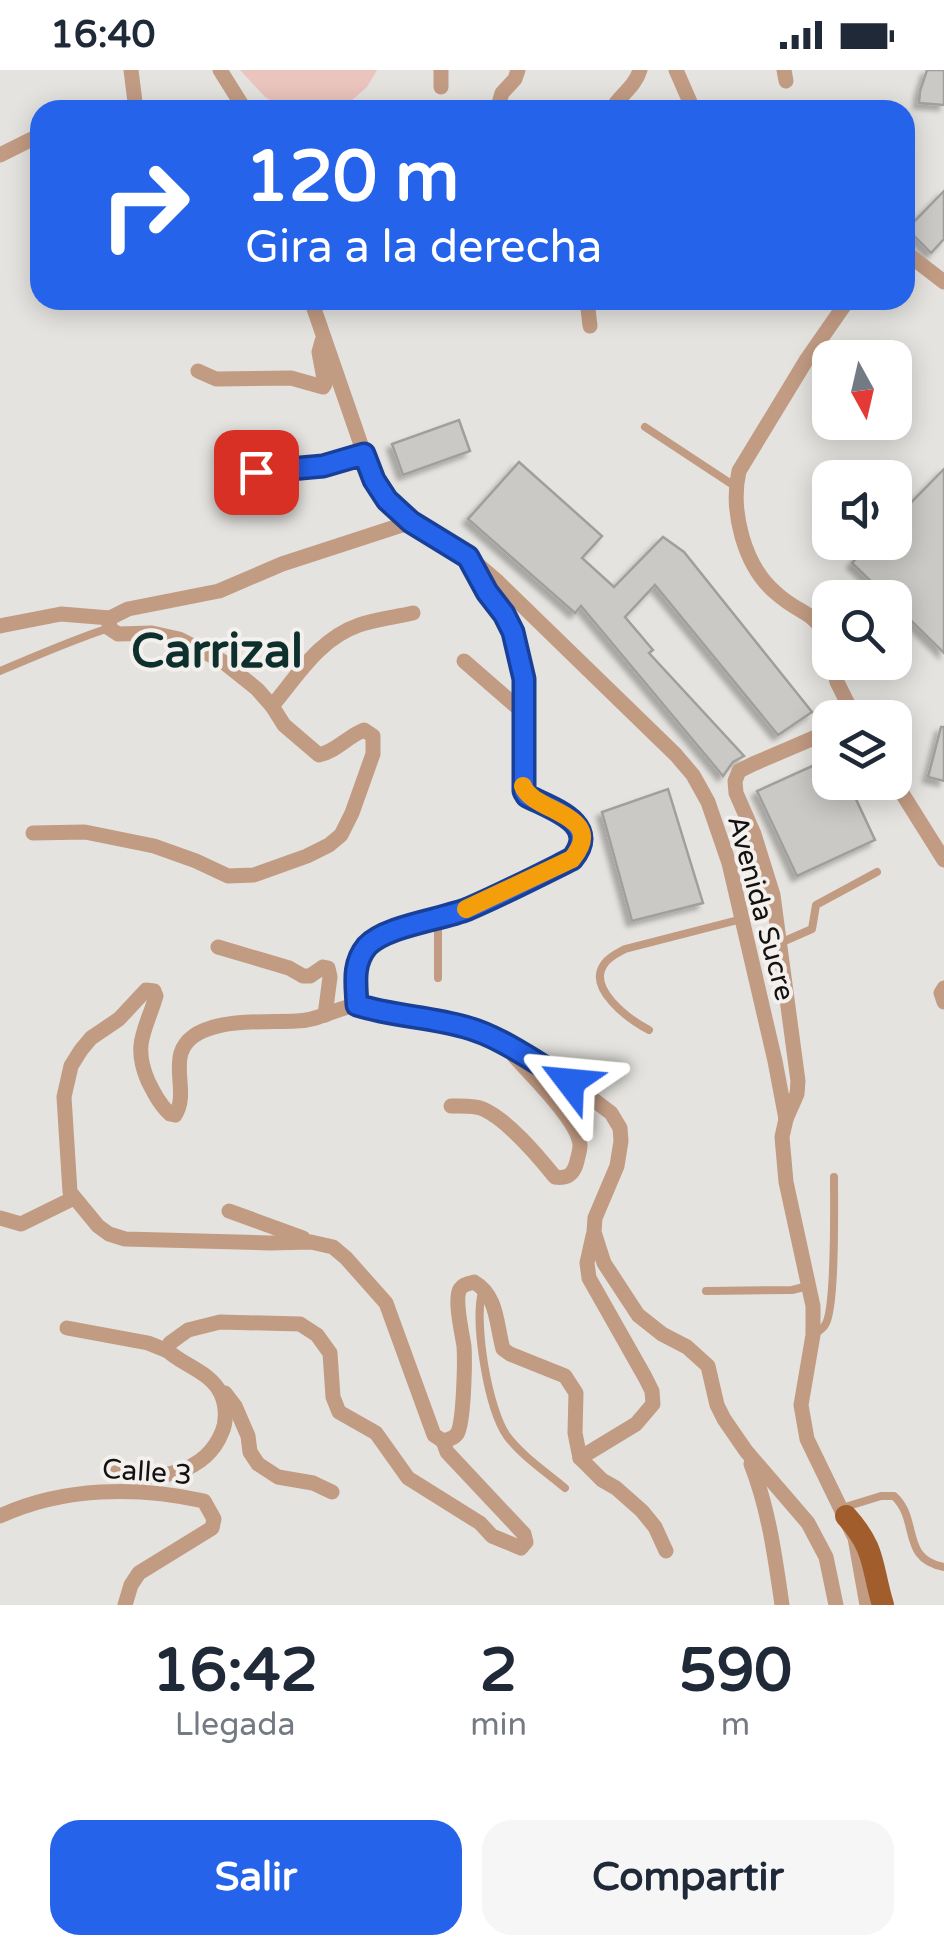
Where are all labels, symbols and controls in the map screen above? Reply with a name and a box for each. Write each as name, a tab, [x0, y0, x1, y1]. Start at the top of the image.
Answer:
text: 16:40	[50, 12, 155, 58]
text: 120 m	[245, 136, 459, 220]
icon: right	[80, 140, 210, 270]
text: Gira a la derecha	[245, 221, 602, 275]
north arrow	[812, 340, 912, 440]
map controls	[812, 340, 912, 800]
pin	[214, 430, 299, 515]
icon: arrive	[229, 445, 284, 500]
button: sound	[812, 460, 912, 560]
button: search	[812, 580, 912, 680]
district label: Carrizal	[131, 623, 303, 681]
button: layers	[812, 700, 912, 800]
street label: Avenida Sucre	[720, 812, 802, 1004]
position arrow	[518, 1030, 622, 1134]
street label: Calle 3	[101, 1452, 193, 1492]
text: 16:42	[152, 1635, 318, 1707]
text: 2	[480, 1635, 517, 1707]
text: 590	[679, 1635, 792, 1707]
text: Llegada	[175, 1706, 296, 1744]
text: min	[470, 1706, 527, 1744]
text: m	[721, 1706, 750, 1744]
button: Salir	[50, 1820, 462, 1935]
button: Compartir	[482, 1820, 894, 1935]

